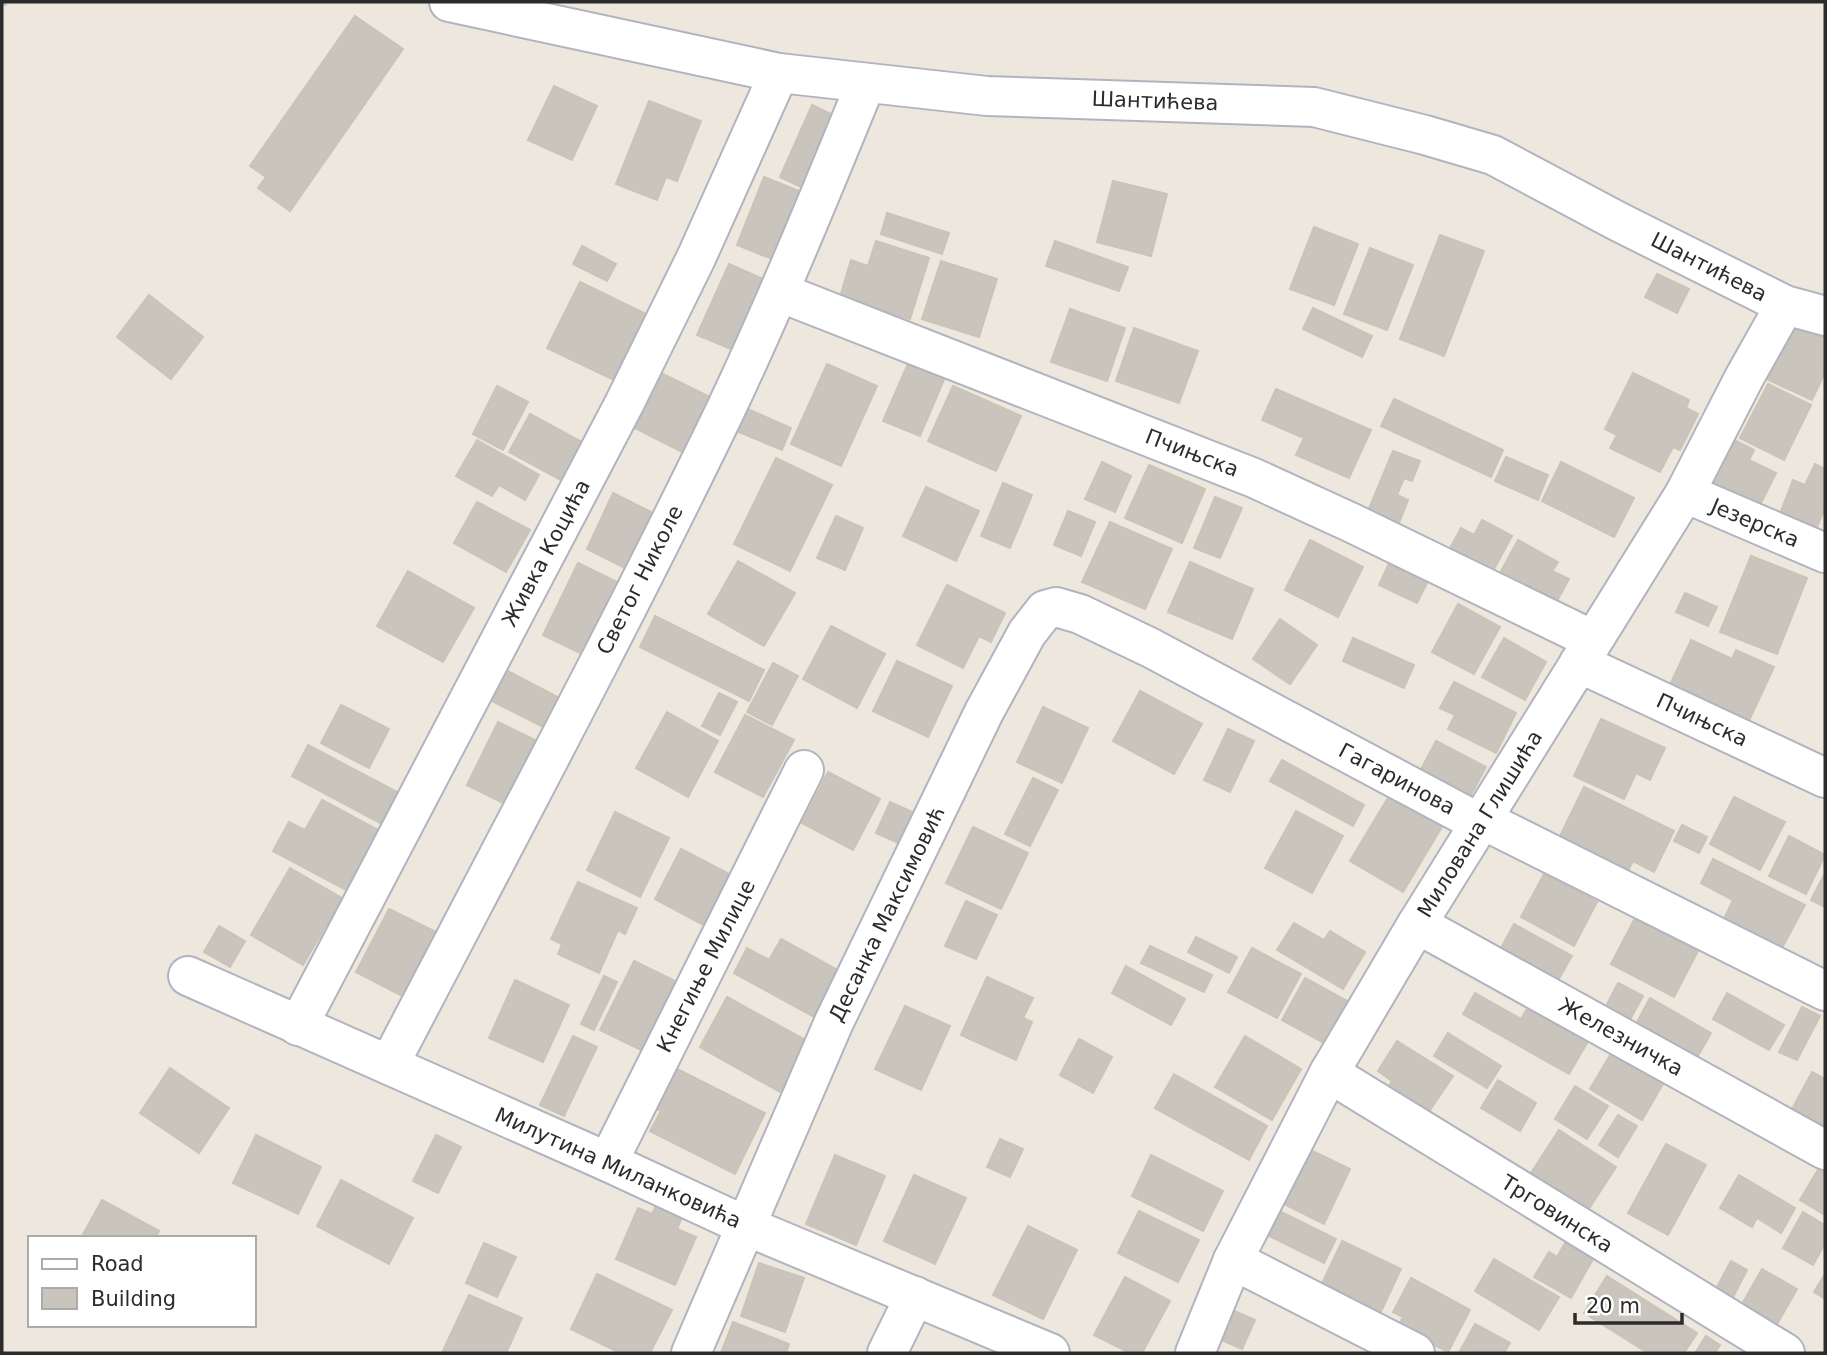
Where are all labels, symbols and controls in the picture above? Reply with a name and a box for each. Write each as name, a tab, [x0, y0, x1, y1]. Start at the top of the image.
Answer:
street label: Шантићева	[1091, 87, 1219, 115]
street label: Шантићева	[1647, 228, 1771, 306]
street label: Пчињска	[1142, 424, 1242, 482]
street label: Живка Коцића	[497, 475, 595, 631]
street label: Језерска	[1705, 493, 1803, 552]
street label: Светог Николе	[592, 501, 688, 659]
street label: Пчињска	[1653, 688, 1751, 752]
street label: Милована Глишића	[1413, 726, 1547, 922]
street label: Гагаринова	[1335, 738, 1459, 820]
street label: Десанка Максимовић	[824, 802, 950, 1026]
street label: Кнегиње Милице	[652, 876, 760, 1056]
street label: Железничка	[1555, 993, 1687, 1081]
street label: Милутина Миланковића	[491, 1103, 745, 1233]
street label: Трговинска	[1496, 1170, 1617, 1258]
legend	[28, 1236, 256, 1327]
text: Road	[91, 1252, 144, 1276]
scale bar	[1575, 1282, 1682, 1326]
text: Building	[91, 1287, 176, 1311]
text: 20 m	[1586, 1294, 1640, 1318]

